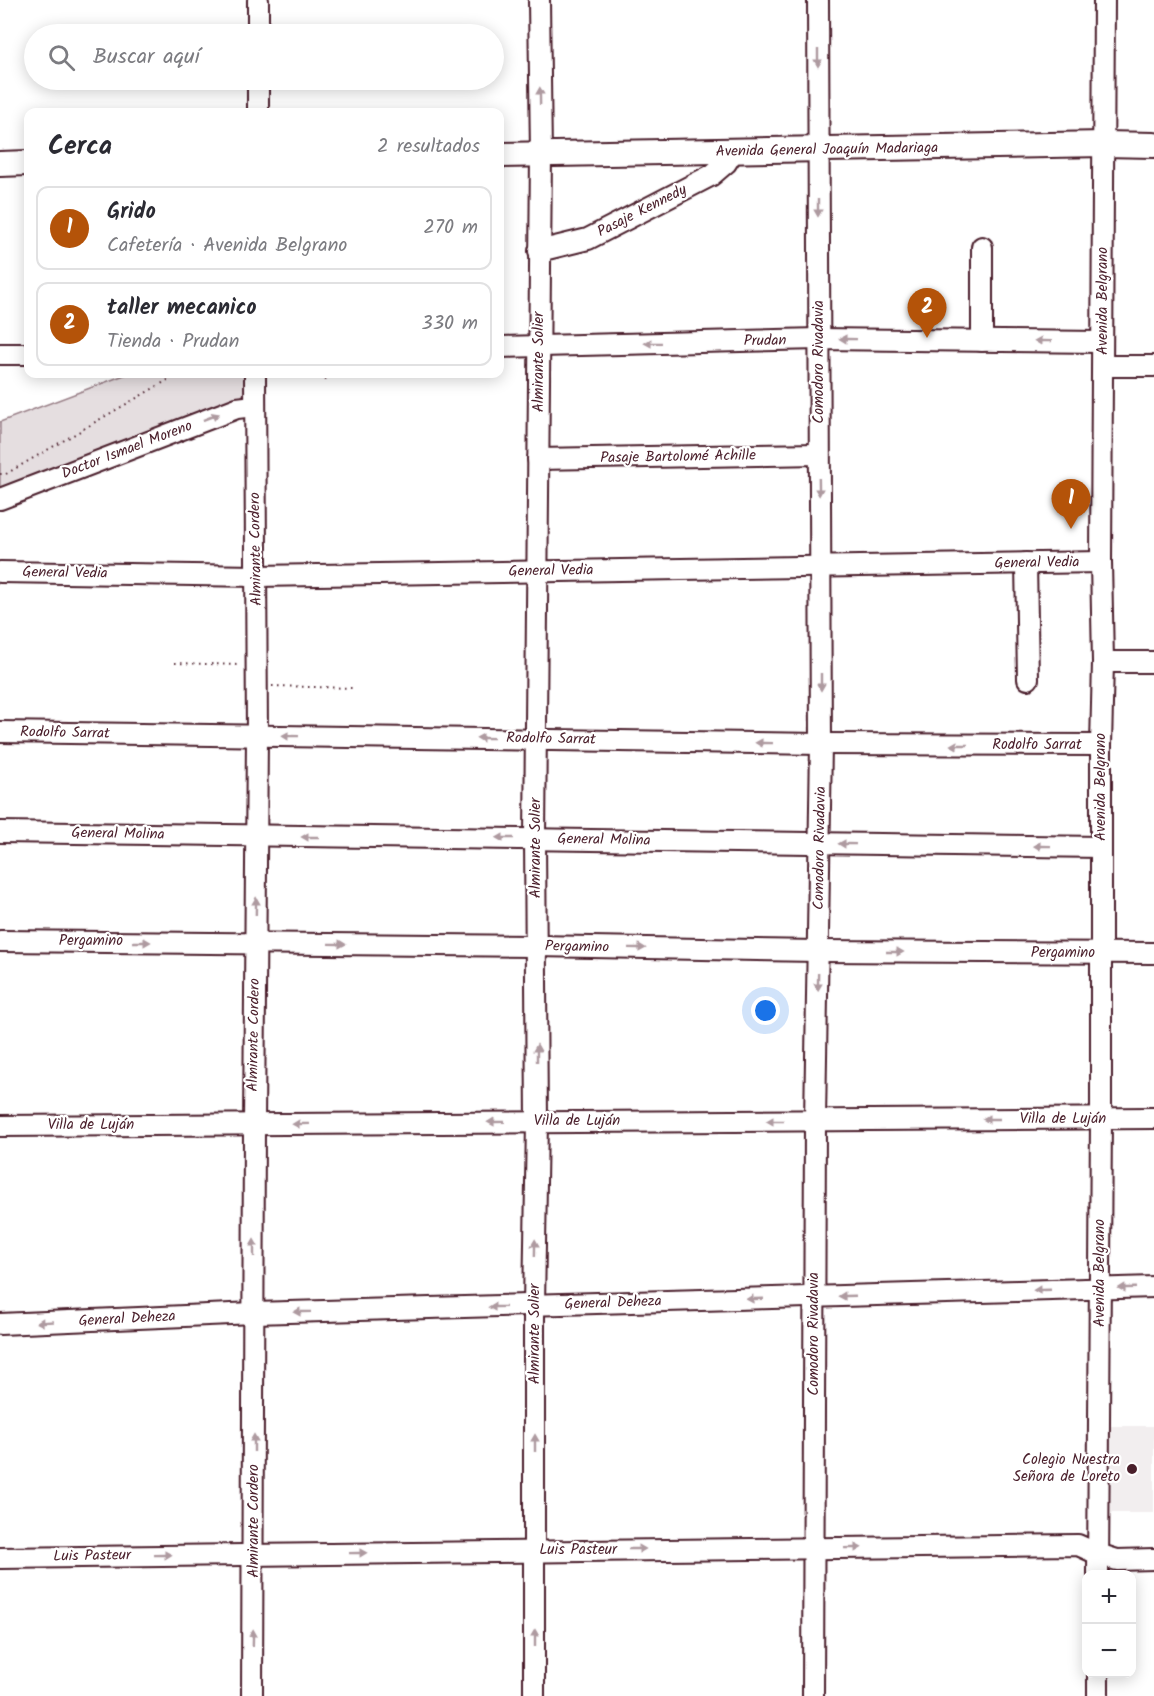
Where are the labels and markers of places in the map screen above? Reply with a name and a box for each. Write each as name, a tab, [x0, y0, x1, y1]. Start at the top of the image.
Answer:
pin: 2	[908, 288, 946, 338]
pin: 1	[1052, 480, 1090, 529]
place label: Colegio Nuestra Señora de Loreto	[1013, 1448, 1120, 1489]
marker: Colegio Nuestra Señora de Loreto	[1125, 1462, 1139, 1476]

